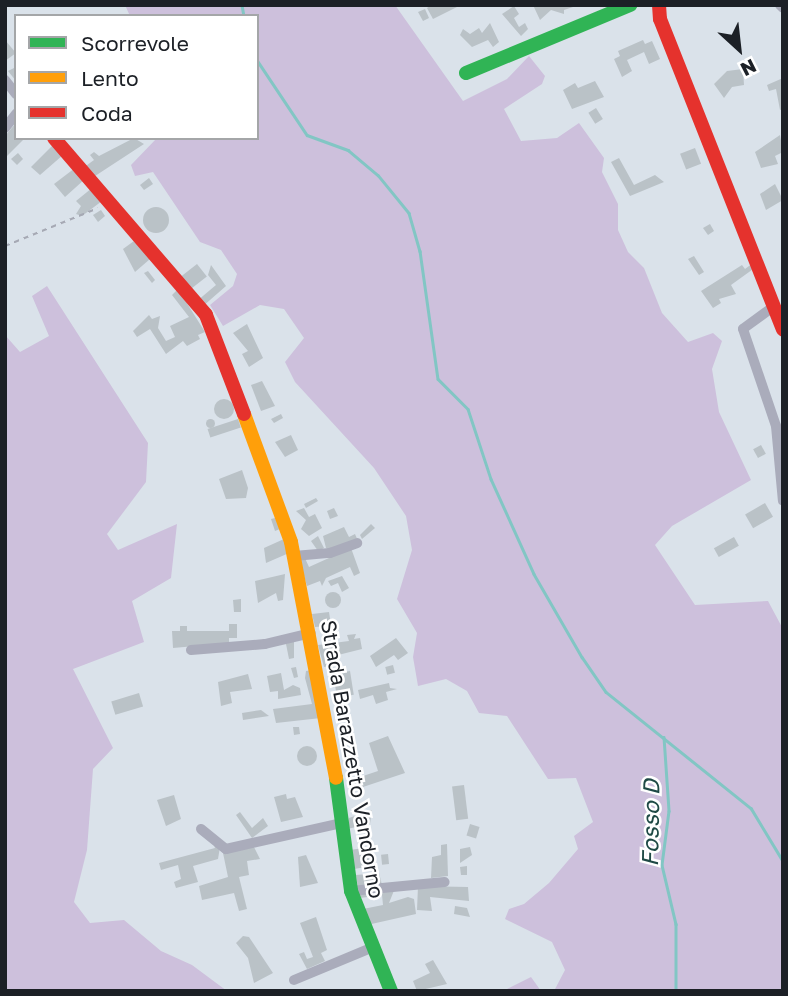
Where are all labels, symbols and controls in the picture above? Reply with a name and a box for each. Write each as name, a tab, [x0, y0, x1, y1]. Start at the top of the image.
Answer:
legend	[14, 14, 259, 140]
north arrow	[704, 14, 774, 84]
text: Scorrevole	[81, 30, 189, 56]
text: N	[737, 55, 760, 82]
text: Lento	[81, 65, 139, 91]
text: Coda	[81, 100, 133, 126]
street label: Strada Barazzetto Vandorno	[316, 618, 390, 900]
water label: Fosso D	[635, 779, 665, 867]

